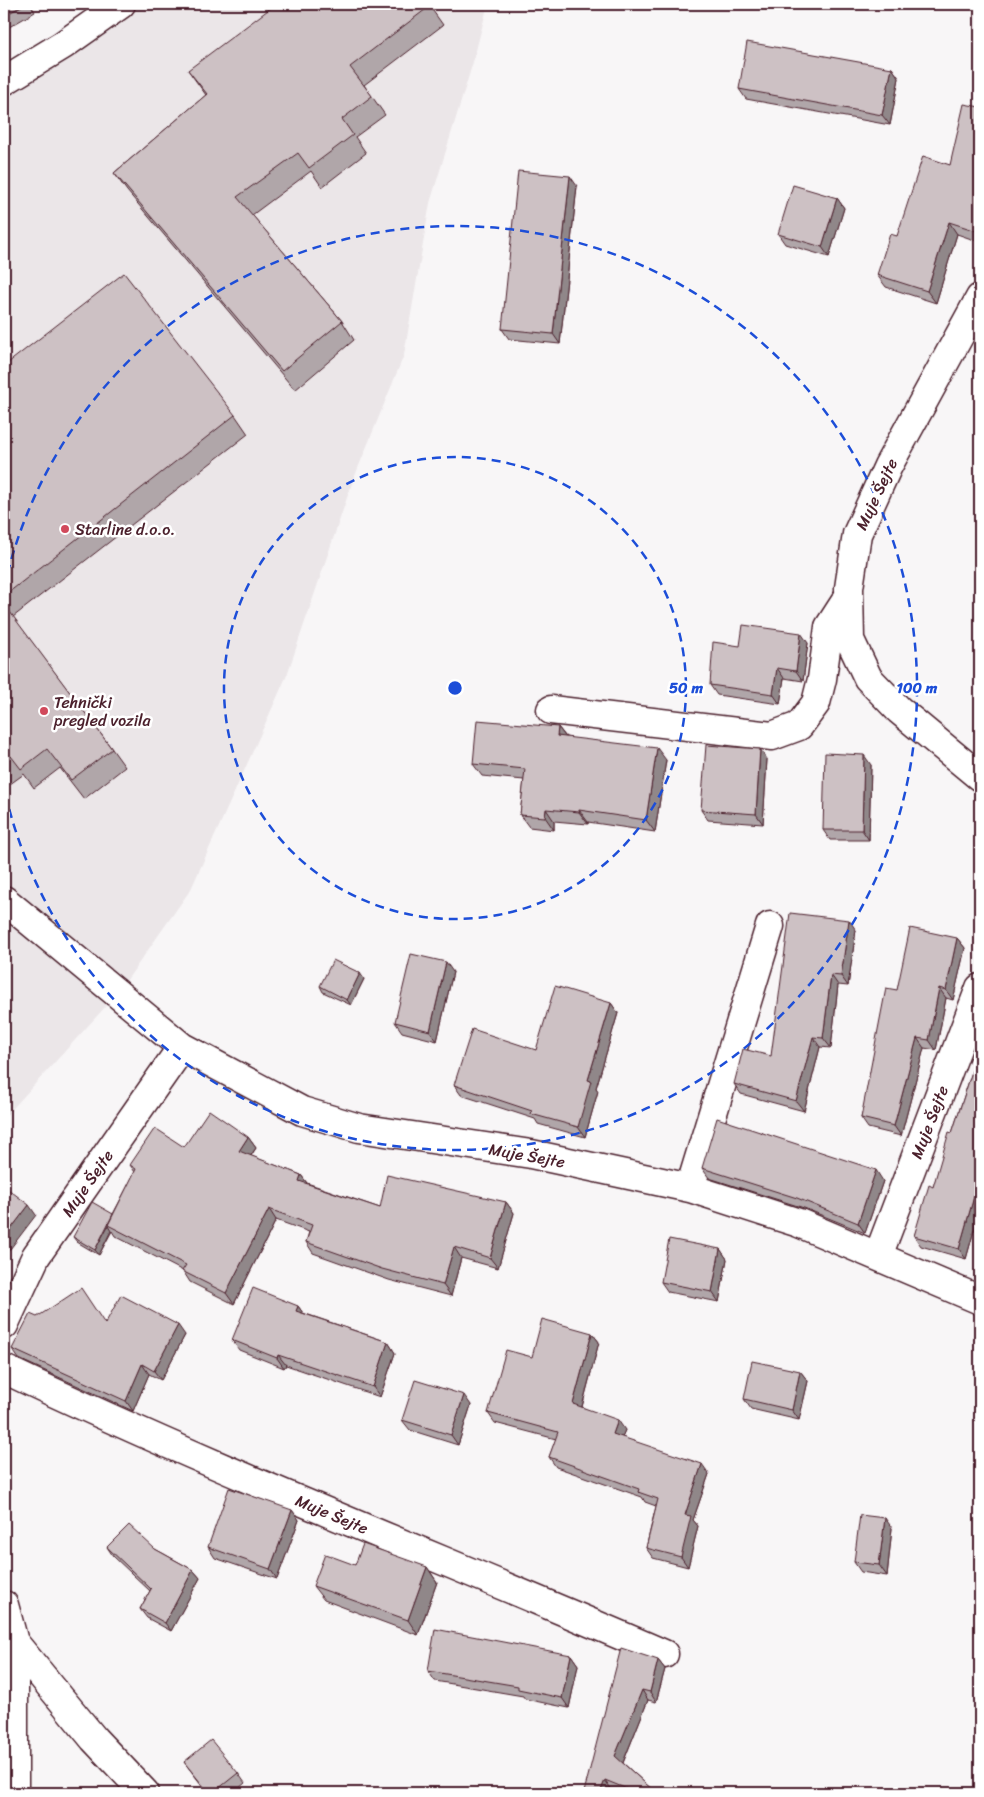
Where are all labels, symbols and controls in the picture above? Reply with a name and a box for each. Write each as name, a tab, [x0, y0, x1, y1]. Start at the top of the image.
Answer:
street label: Muje Šejte	[847, 453, 906, 535]
place label: Starline d.o.o.	[75, 515, 175, 544]
marker: Starline d.o.o.	[59, 523, 71, 535]
text: 50 m	[669, 675, 704, 701]
text: 100 m	[897, 675, 938, 701]
centre of rings	[446, 679, 464, 697]
place label: Tehnički pregled vozila	[53, 688, 152, 735]
marker: Tehnički pregled vozila	[38, 705, 50, 717]
street label: Muje Šejte	[902, 1081, 957, 1163]
street label: Muje Šejte	[487, 1135, 567, 1176]
street label: Muje Šejte	[53, 1143, 121, 1223]
street label: Muje Šejte	[291, 1486, 373, 1543]

